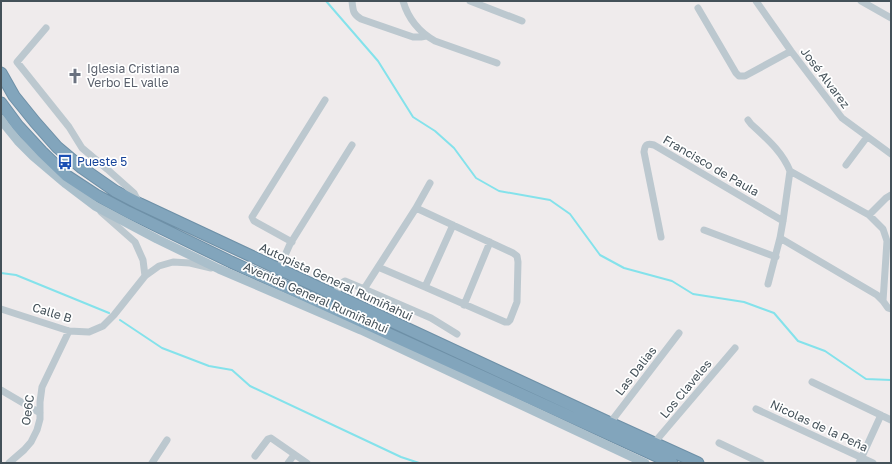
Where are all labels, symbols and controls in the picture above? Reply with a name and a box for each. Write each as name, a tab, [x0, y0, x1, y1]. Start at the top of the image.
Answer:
street label: José Alvarez	[798, 44, 853, 111]
place label: Iglesia Cristiana Verbo EL valle	[87, 61, 180, 90]
church icon: Iglesia Cristiana Verbo EL valle	[66, 67, 84, 85]
street label: Francisco de Paula	[661, 132, 762, 199]
bus stop icon: Pueste 5	[56, 153, 74, 171]
place label: Pueste 5	[77, 154, 127, 169]
street label: Autopista General Rumiñahui	[257, 239, 415, 324]
street label: Avenida General Rumiñahui	[241, 259, 391, 336]
street label: Calle B	[31, 299, 74, 326]
street label: Las Dalias	[612, 343, 660, 398]
street label: Los Claveles	[657, 356, 715, 421]
street label: Oe6C	[18, 393, 37, 426]
street label: Nicolas de la Peña	[768, 396, 870, 455]

